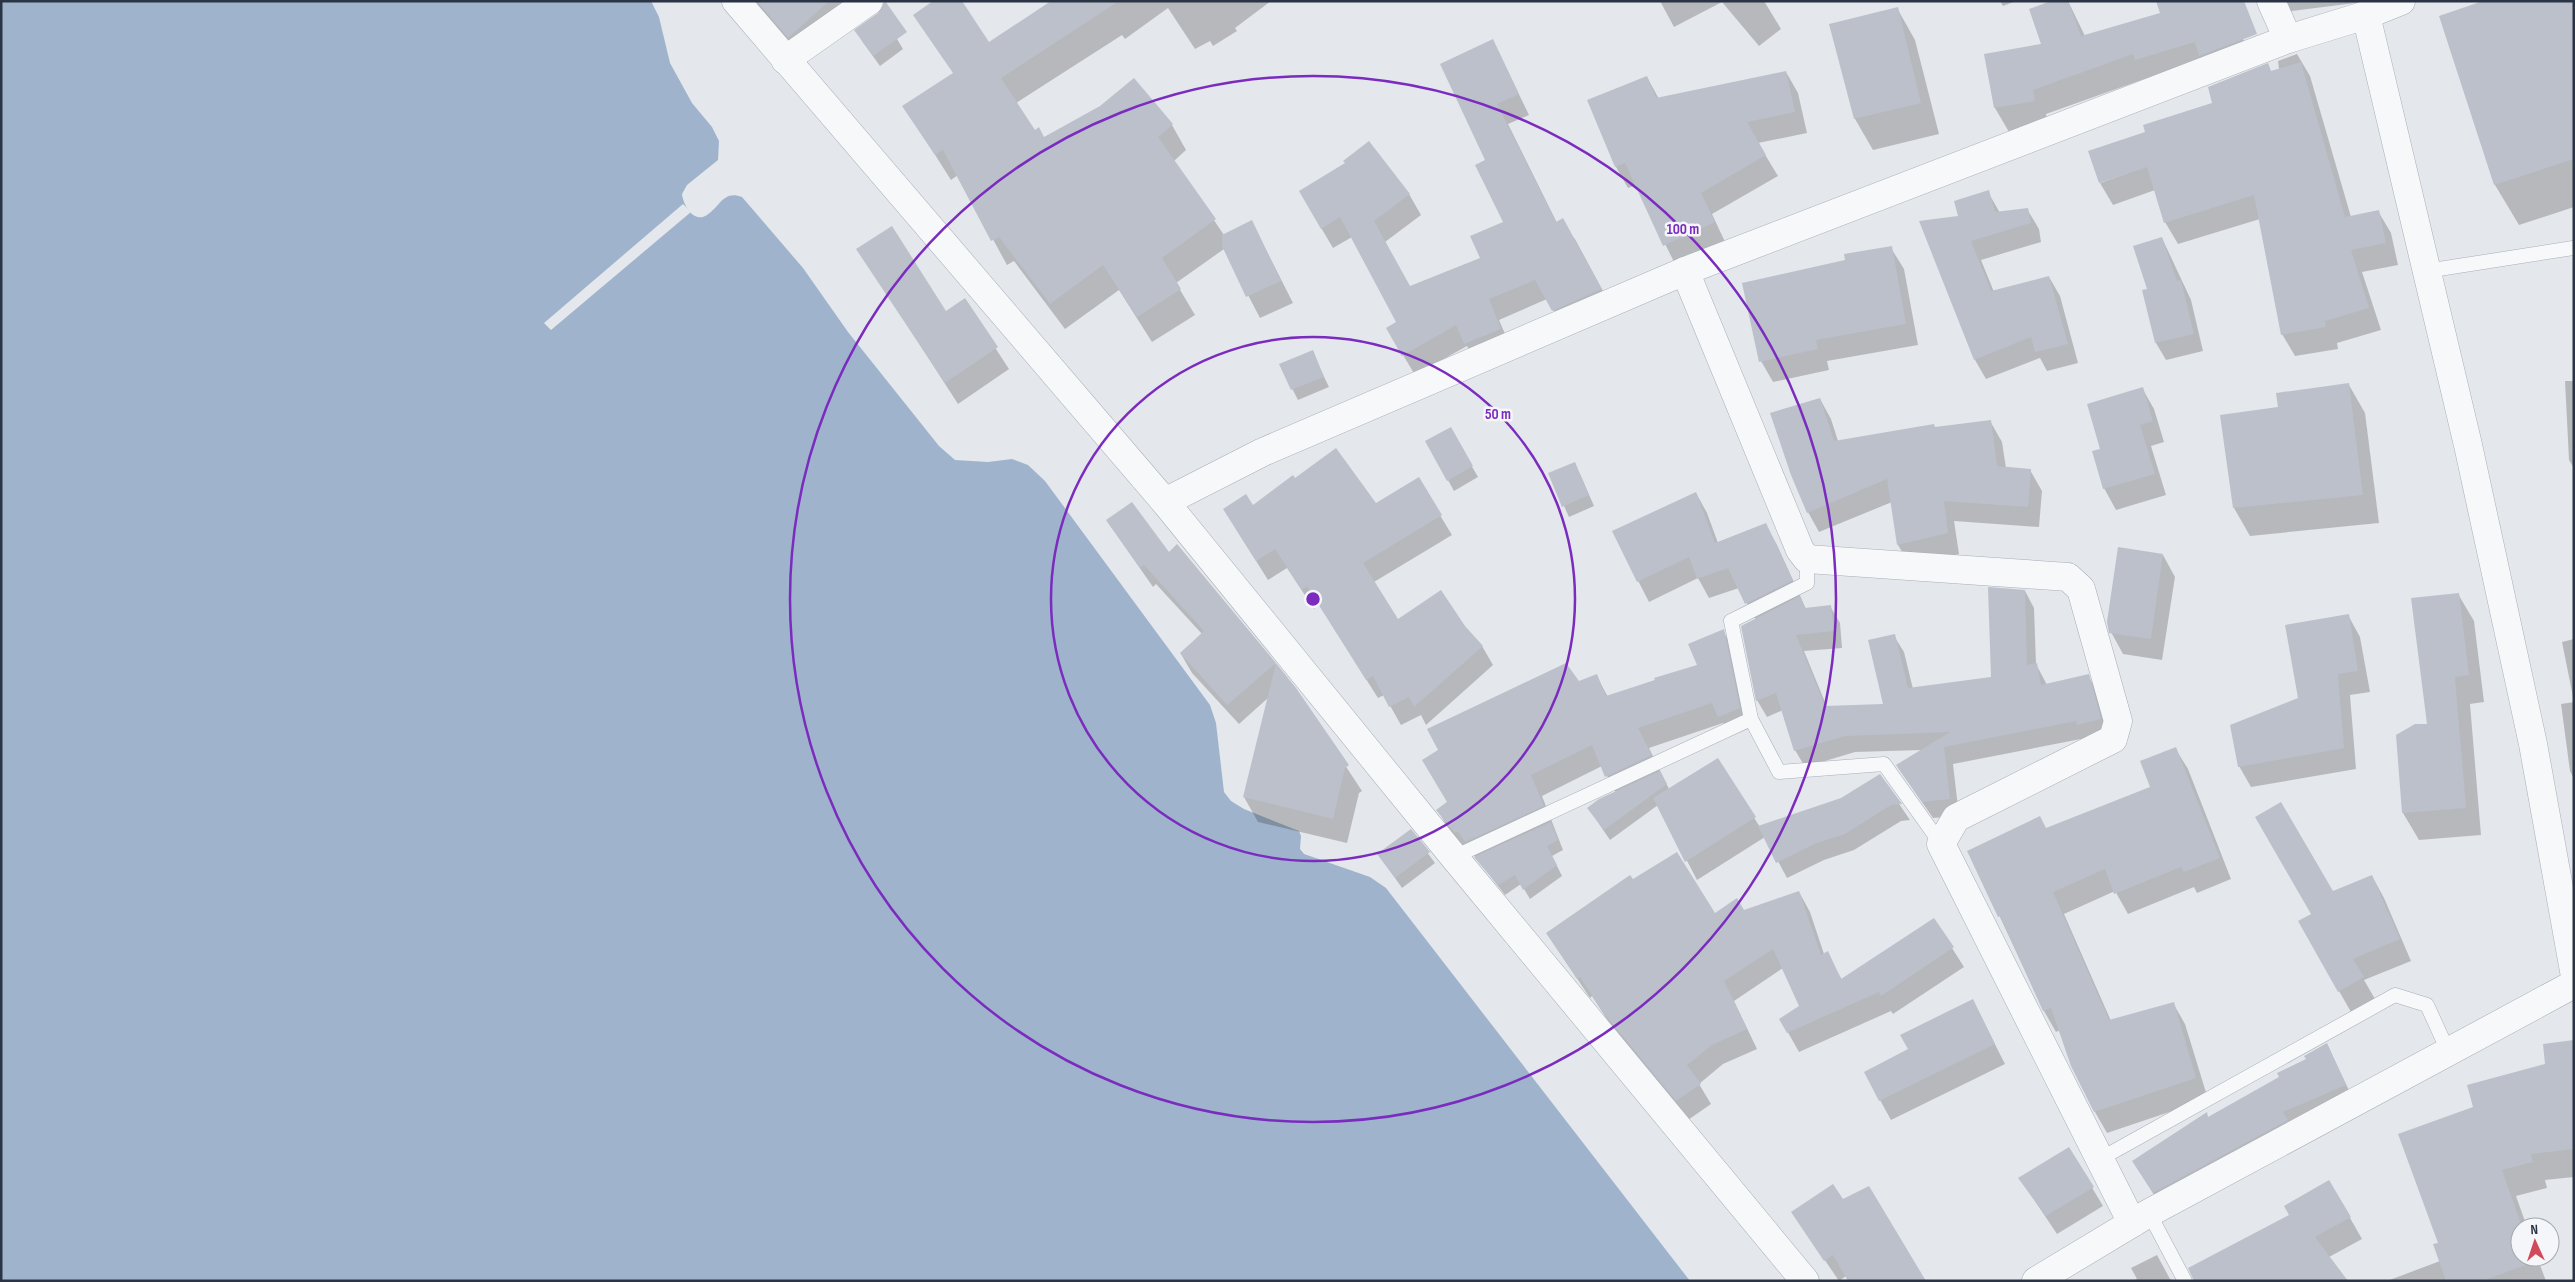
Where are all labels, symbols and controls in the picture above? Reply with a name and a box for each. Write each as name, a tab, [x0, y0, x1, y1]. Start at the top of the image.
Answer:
text: 100 m	[1667, 220, 1699, 239]
text: 50 m	[1485, 405, 1511, 424]
centre of rings	[1304, 590, 1322, 608]
north arrow	[2510, 1217, 2560, 1267]
text: N	[2530, 1221, 2539, 1238]

